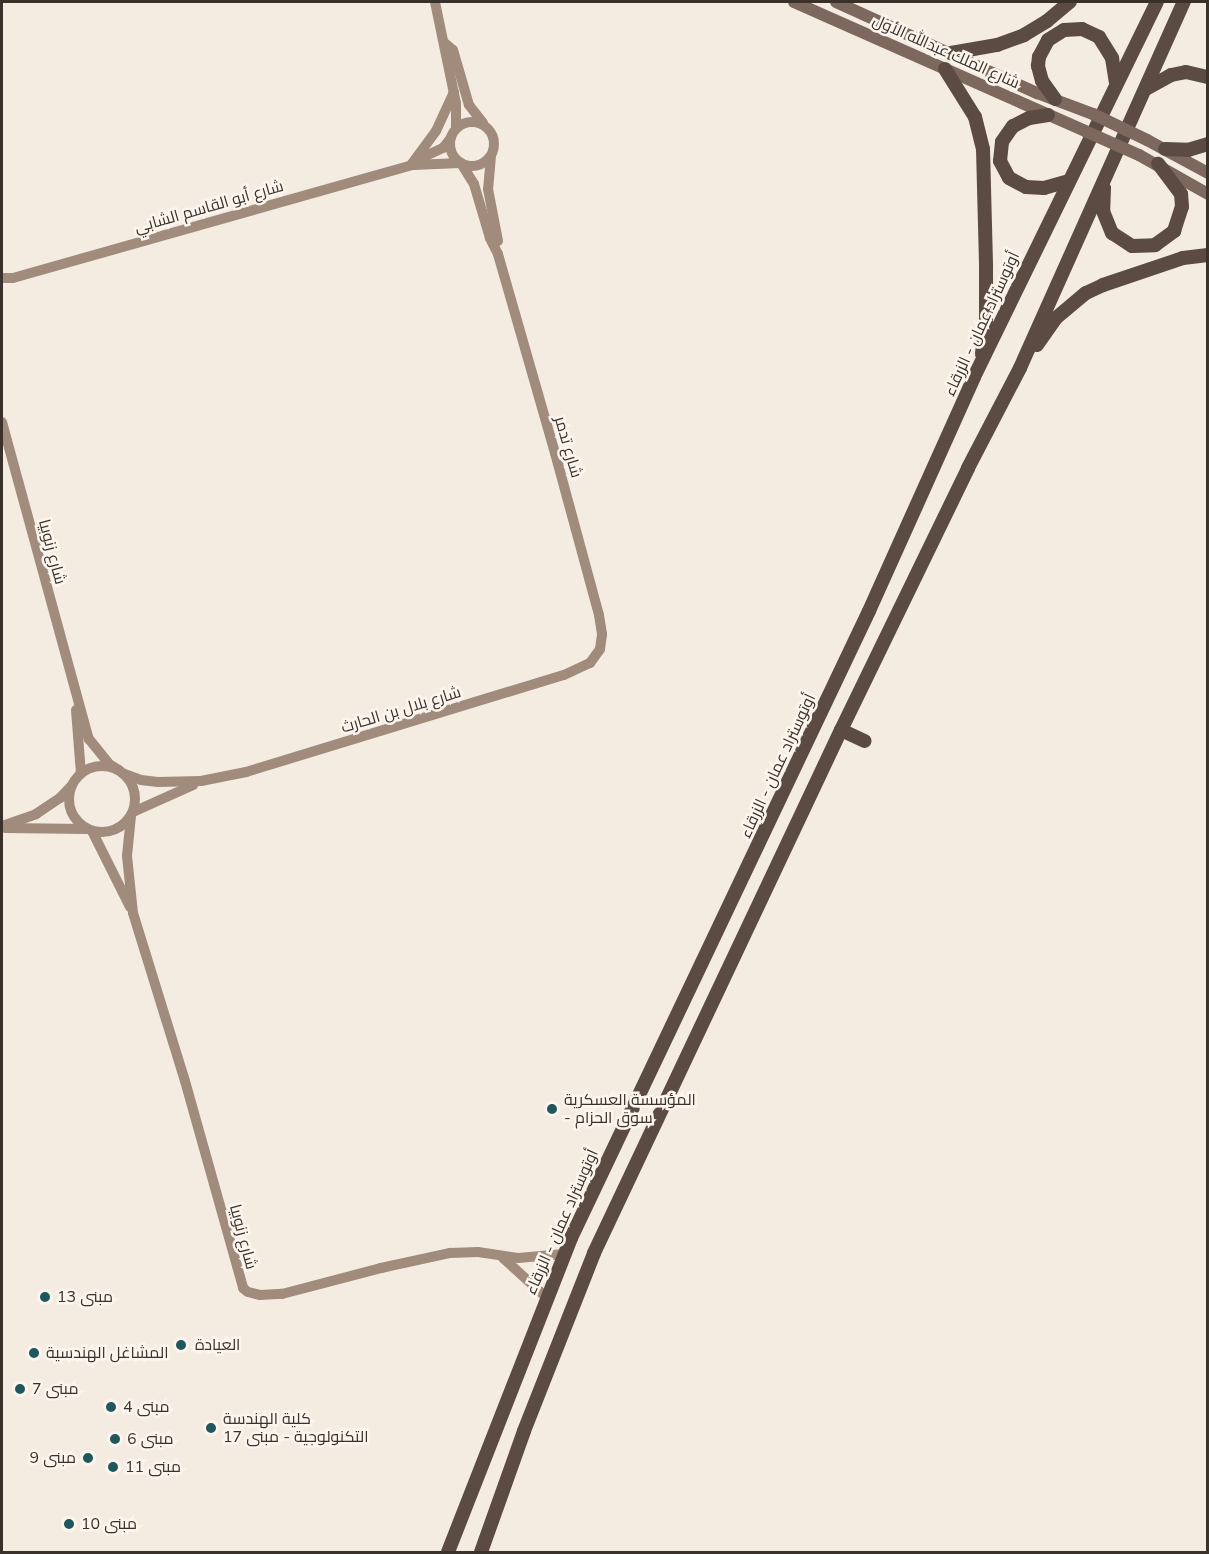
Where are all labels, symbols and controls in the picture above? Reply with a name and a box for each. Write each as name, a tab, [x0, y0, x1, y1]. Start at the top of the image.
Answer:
street label: شارع الملك عبدالله الأول	[870, 11, 1022, 93]
street label: شارع أبو القاسم الشابي	[132, 177, 286, 237]
street label: أوتوستراد عمان - الزرقاء	[940, 249, 1024, 399]
street label: شارع تدمر	[550, 414, 586, 480]
street label: شارع زنوبيا	[34, 517, 70, 587]
street label: شارع بلال بن الحارث	[339, 683, 463, 737]
street label: أوتوستراد عمان - الزرقاء	[736, 691, 820, 841]
place label: المؤسسة العسكرية - سوق الحزام	[564, 1090, 696, 1128]
marker: المؤسسة العسكرية - سوق الحزام	[545, 1102, 559, 1116]
street label: أوتوستراد عمان - الزرقاء	[521, 1146, 603, 1298]
street label: شارع زنوبيا	[225, 1202, 261, 1272]
place label: مبنى 13	[57, 1287, 113, 1307]
marker: مبنى 13	[38, 1290, 52, 1304]
place label: العيادة	[195, 1335, 240, 1355]
marker: العيادة	[172, 1336, 190, 1354]
place label: المشاغل الهندسية	[46, 1343, 168, 1363]
marker: المشاغل الهندسية	[27, 1346, 41, 1360]
place label: مبنى 7	[32, 1379, 78, 1399]
marker: مبنى 7	[13, 1382, 27, 1396]
place label: مبنى 4	[123, 1397, 169, 1417]
marker: مبنى 4	[104, 1400, 118, 1414]
place label: كلية الهندسة التكنولوجية - مبنى 17	[223, 1409, 368, 1447]
marker: كلية الهندسة التكنولوجية - مبنى 17	[204, 1421, 218, 1435]
place label: مبنى 6	[127, 1429, 173, 1449]
marker: مبنى 6	[108, 1432, 122, 1446]
place label: مبنى 9	[30, 1448, 76, 1468]
marker: مبنى 9	[81, 1451, 95, 1465]
place label: مبنى 11	[125, 1457, 181, 1477]
marker: مبنى 11	[106, 1460, 120, 1474]
place label: مبنى 10	[81, 1514, 137, 1534]
marker: مبنى 10	[62, 1517, 76, 1531]

